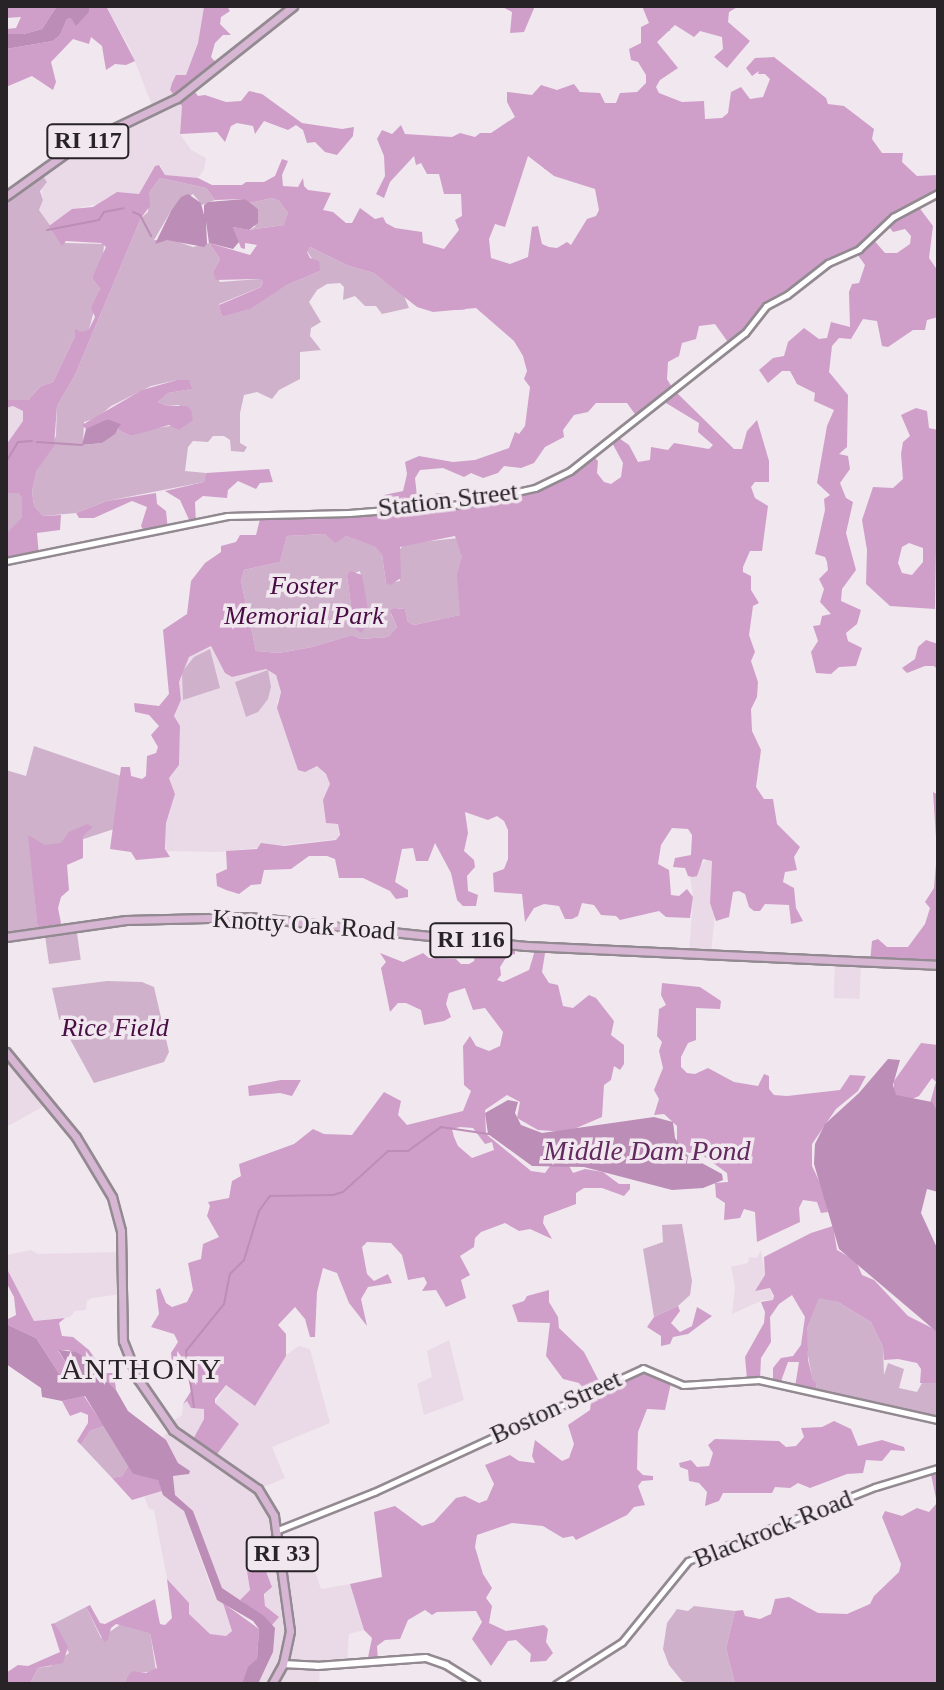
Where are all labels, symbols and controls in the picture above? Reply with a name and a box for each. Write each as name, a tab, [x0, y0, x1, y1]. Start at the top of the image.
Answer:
road number: RI 117	[46, 121, 130, 161]
street label: Station Street	[376, 476, 520, 524]
park label: Foster Memorial Park	[224, 570, 384, 632]
street label: Knotty Oak Road	[211, 903, 397, 947]
road number: RI 116	[429, 920, 513, 960]
park label: Rice Field	[61, 1012, 169, 1044]
water label: Middle Dam Pond	[544, 1134, 750, 1168]
district label: ANTHONY	[61, 1351, 223, 1387]
street label: Boston Street	[486, 1363, 626, 1451]
street label: Blackrock Road	[689, 1483, 857, 1575]
road number: RI 33	[244, 1534, 320, 1574]

